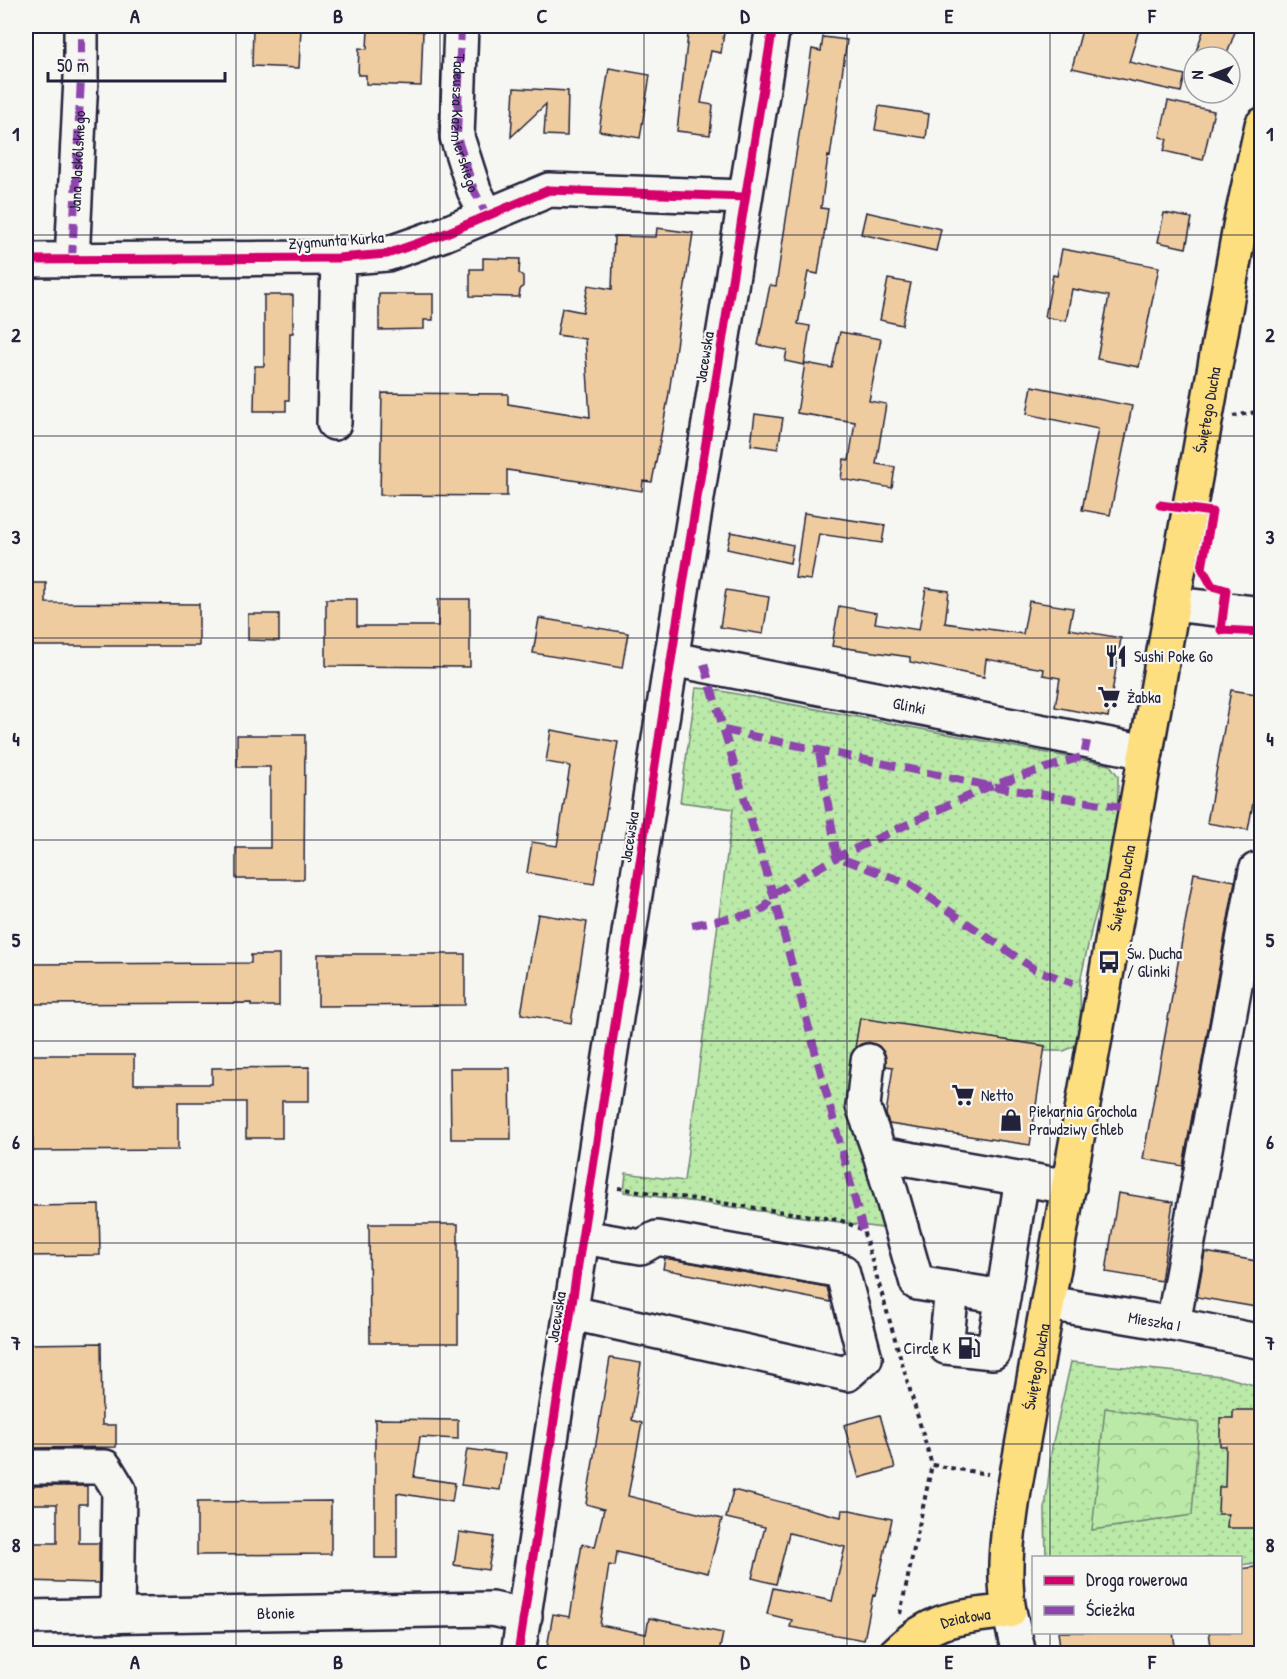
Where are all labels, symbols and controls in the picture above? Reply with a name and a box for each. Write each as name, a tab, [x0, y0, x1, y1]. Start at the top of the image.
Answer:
text: A	[130, 2, 140, 29]
text: B	[333, 2, 343, 29]
text: C	[537, 2, 548, 29]
text: D	[740, 2, 750, 29]
text: E	[945, 2, 954, 29]
text: F	[1147, 2, 1157, 29]
scale bar	[48, 45, 225, 83]
north arrow	[1182, 45, 1242, 105]
text: 50 m	[57, 53, 89, 78]
street label: Tadeusza Kaźmierskiego	[446, 53, 485, 195]
text: N	[1186, 70, 1208, 79]
street label: Jana Jaskólskiego	[63, 109, 90, 212]
text: 1	[12, 120, 20, 147]
text: 1	[1266, 120, 1274, 147]
street label: Zygmunta Kurka	[287, 226, 385, 254]
text: 2	[11, 321, 21, 348]
text: 2	[1265, 321, 1275, 348]
street label: Jacewska	[689, 330, 719, 384]
street label: Świętego Ducha	[1189, 365, 1226, 455]
text: 3	[12, 523, 21, 550]
text: 3	[1266, 523, 1275, 550]
restaurant icon: Sushi Poke Go	[1103, 643, 1129, 669]
place label: Sushi Poke Go	[1134, 645, 1213, 667]
supermarket icon: Żabka	[1096, 684, 1122, 710]
place label: Żabka	[1127, 686, 1161, 708]
street label: Glinki	[891, 692, 928, 720]
text: 4	[12, 725, 20, 752]
text: 4	[1266, 725, 1274, 752]
street label: Jacewska	[614, 810, 644, 864]
street label: Świętego Ducha	[1103, 843, 1140, 933]
text: 5	[12, 926, 21, 953]
text: 5	[1266, 926, 1275, 953]
place label: Św. Ducha / Glinki	[1127, 942, 1182, 982]
bus stop icon: Św. Ducha / Glinki	[1096, 949, 1122, 975]
supermarket icon: Netto	[950, 1082, 976, 1108]
place label: Netto	[981, 1084, 1014, 1106]
place label: Piekarnia Grochola Prawdziwy Chleb	[1029, 1100, 1137, 1140]
shop icon: Piekarnia Grochola Prawdziwy Chleb	[998, 1107, 1024, 1133]
text: 6	[12, 1128, 20, 1155]
text: 6	[1266, 1128, 1274, 1155]
street label: Jacewska	[541, 1290, 571, 1344]
street label: Mieszka I	[1127, 1306, 1183, 1336]
street label: Świętego Ducha	[1018, 1322, 1055, 1412]
text: 7	[10, 1329, 21, 1356]
text: 7	[1264, 1329, 1275, 1356]
fuel station icon: Circle K	[956, 1335, 982, 1361]
place label: Circle K	[904, 1337, 952, 1359]
text: 8	[12, 1531, 21, 1558]
text: 8	[1266, 1531, 1275, 1558]
legend	[1032, 1556, 1242, 1634]
text: Droga rowerowa	[1086, 1567, 1187, 1592]
text: Ścieżka	[1086, 1597, 1135, 1622]
street label: Błonie	[257, 1601, 296, 1624]
street label: Działowa	[937, 1602, 992, 1633]
text: A	[130, 1648, 140, 1675]
text: B	[333, 1648, 343, 1675]
text: C	[537, 1648, 548, 1675]
text: D	[740, 1648, 750, 1675]
text: E	[945, 1648, 954, 1675]
text: F	[1147, 1648, 1157, 1675]

